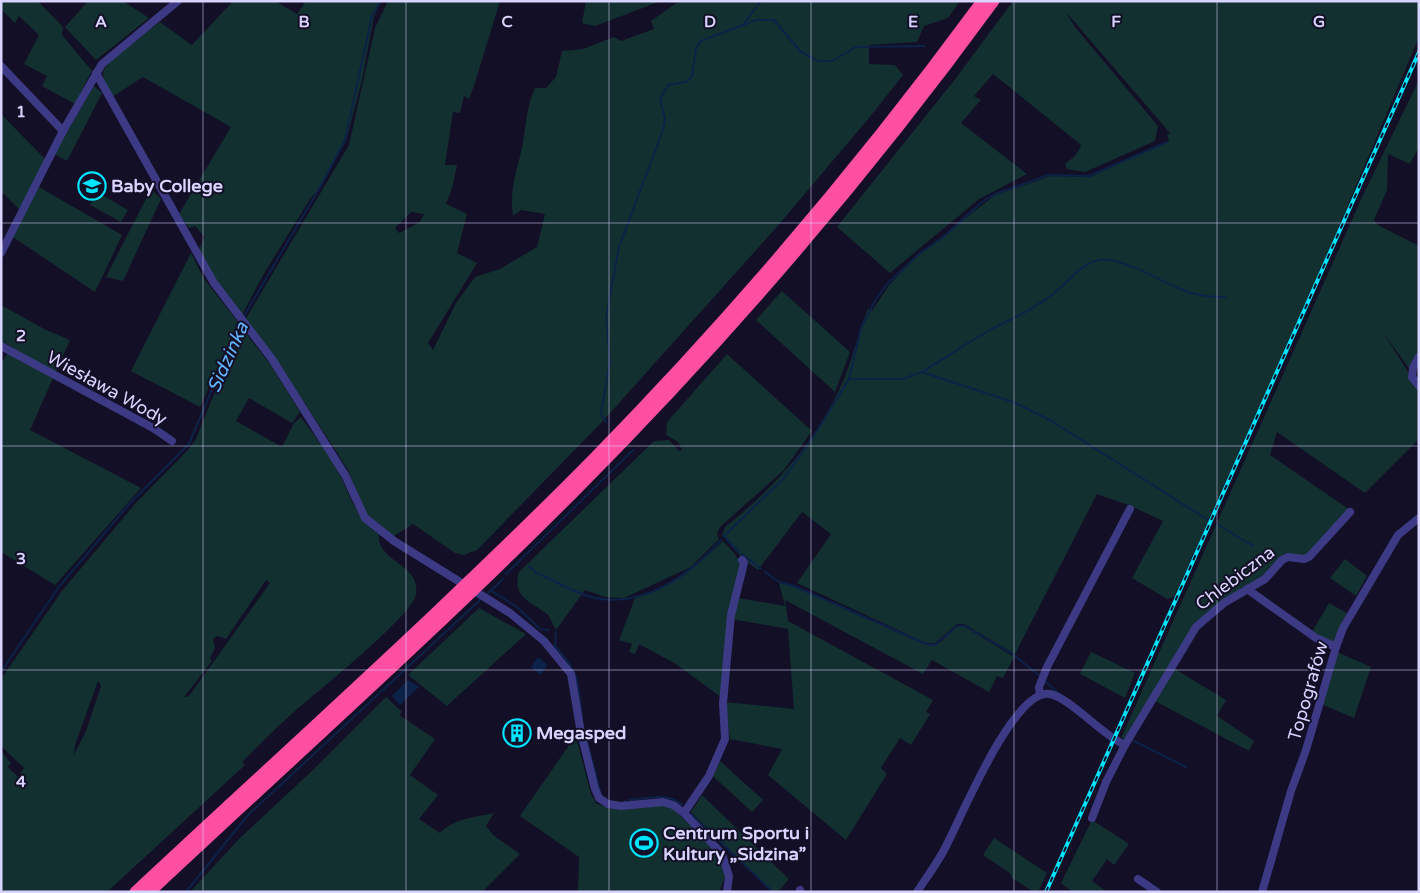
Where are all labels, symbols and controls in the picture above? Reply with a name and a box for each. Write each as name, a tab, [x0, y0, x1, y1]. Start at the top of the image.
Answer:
text: A	[95, 12, 107, 32]
text: B	[298, 12, 310, 32]
text: C	[501, 12, 513, 32]
text: D	[704, 12, 716, 32]
text: E	[908, 12, 918, 32]
text: F	[1111, 12, 1121, 32]
text: G	[1313, 12, 1325, 32]
text: 1	[16, 102, 26, 122]
school or university icon: Baby College	[77, 171, 107, 201]
place label: Baby College	[111, 175, 223, 197]
water label: Sidzinka	[203, 318, 254, 396]
text: 2	[16, 326, 26, 346]
street label: Wiesława Wody	[43, 346, 171, 430]
street label: Chlebiczna	[1191, 541, 1279, 615]
text: 3	[16, 549, 26, 569]
street label: Topografów	[1283, 639, 1333, 743]
building icon: Megasped	[502, 718, 532, 748]
place label: Megasped	[536, 722, 626, 744]
text: 4	[16, 772, 26, 792]
place label: Centrum Sportu i Kultury „Sidzina”	[663, 822, 809, 865]
sports icon: Centrum Sportu i Kultury „Sidzina”	[629, 828, 659, 858]

